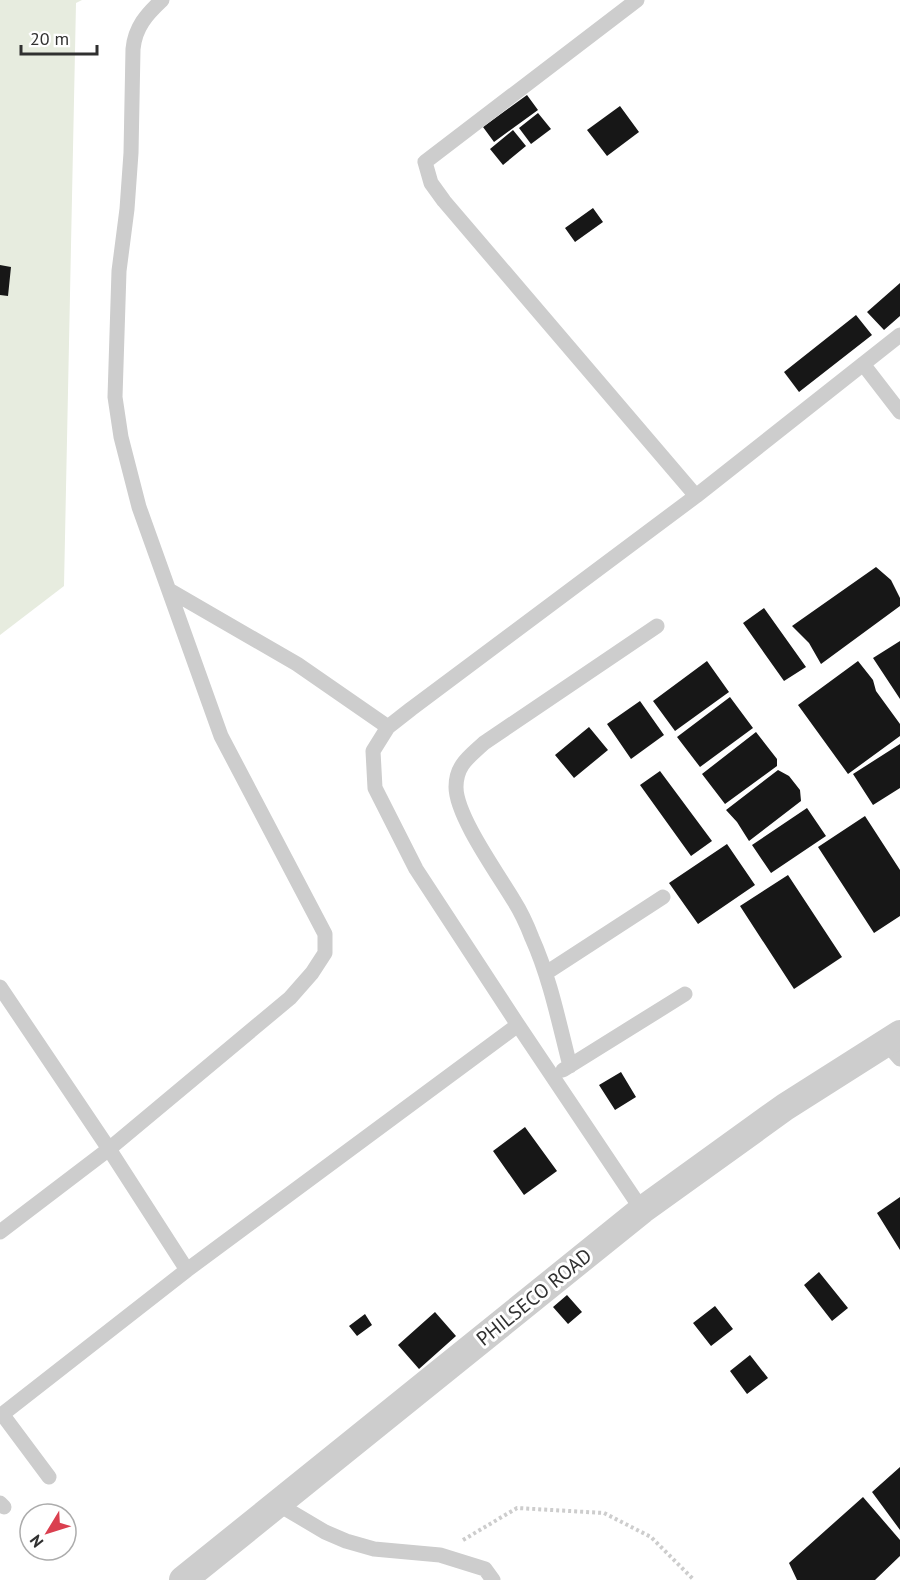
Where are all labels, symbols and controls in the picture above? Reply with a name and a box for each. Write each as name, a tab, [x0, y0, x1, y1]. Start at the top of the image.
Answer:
scale bar	[21, 18, 98, 56]
text: 20 m	[30, 27, 69, 50]
street label: PHILSECO ROAD	[471, 1243, 597, 1351]
north arrow	[18, 1502, 78, 1562]
text: N	[25, 1531, 47, 1552]

